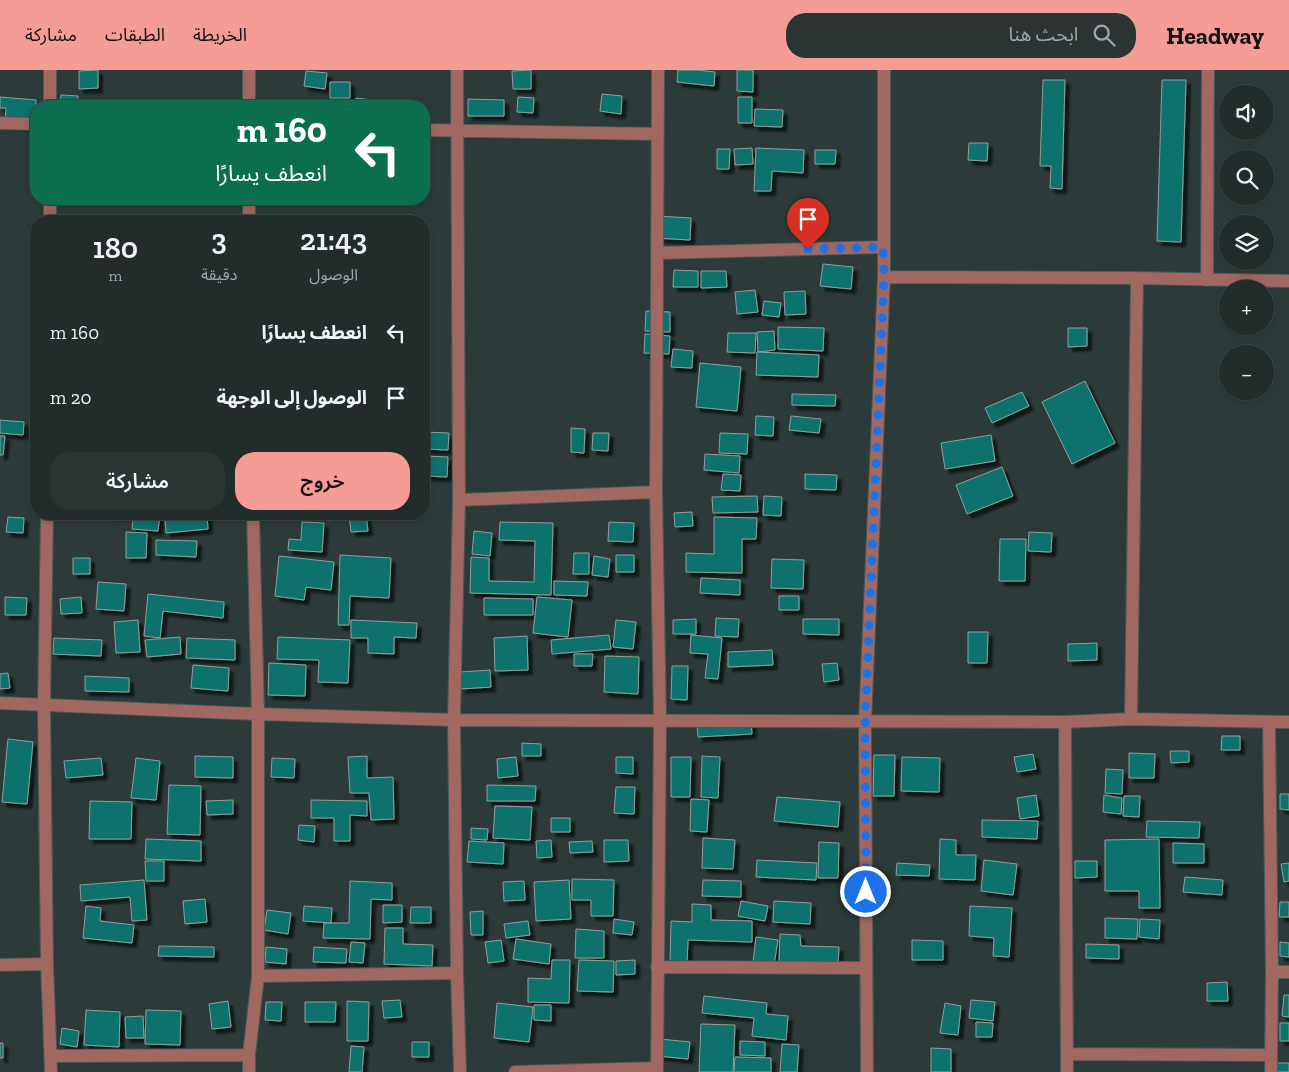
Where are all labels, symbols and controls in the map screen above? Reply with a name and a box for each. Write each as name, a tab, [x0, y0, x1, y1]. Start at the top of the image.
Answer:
search box	[786, 13, 1136, 58]
icon: search	[1090, 21, 1118, 49]
text: Headway	[1166, 21, 1264, 50]
text: ابحث هنا	[1009, 23, 1078, 46]
text: مشاركة	[25, 24, 77, 46]
text: الطبقات	[105, 24, 165, 46]
text: الخريطة	[193, 24, 247, 46]
map controls	[1219, 85, 1274, 400]
button: sound	[1219, 85, 1274, 140]
text: 160 m	[237, 109, 327, 151]
icon: left	[345, 120, 410, 185]
button: search	[1219, 150, 1274, 205]
text: انعطف يسارًا	[215, 160, 327, 187]
pin	[787, 198, 829, 249]
icon: arrive	[794, 205, 822, 233]
button: layers	[1219, 215, 1274, 270]
text: 3	[211, 222, 227, 258]
text: 21:43	[300, 222, 367, 258]
text: 180	[93, 230, 138, 266]
text: دقيقة	[201, 265, 237, 284]
text: الوصول	[309, 265, 358, 284]
text: m	[109, 266, 122, 285]
button: +	[1219, 280, 1274, 335]
icon: left	[382, 319, 410, 347]
text: 160 m	[50, 321, 99, 344]
text: انعطف يسارًا	[261, 321, 367, 344]
button: −	[1219, 345, 1274, 400]
icon: arrive	[382, 384, 410, 412]
text: 20 m	[50, 386, 91, 409]
text: الوصول إلى الوجهة	[216, 386, 367, 409]
button: مشاركة	[50, 452, 225, 510]
button: خروج	[235, 452, 410, 510]
position arrow	[839, 865, 891, 917]

